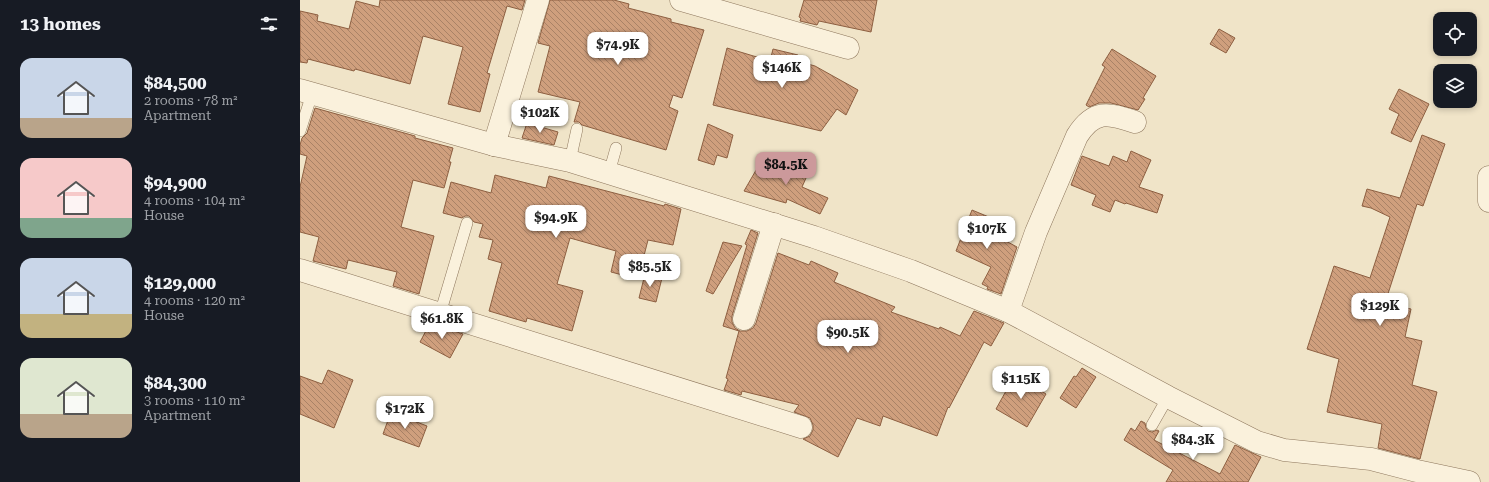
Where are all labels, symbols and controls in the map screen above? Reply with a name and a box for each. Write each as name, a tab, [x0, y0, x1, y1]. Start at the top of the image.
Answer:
map controls	[1433, 12, 1477, 108]
button: locate	[1433, 12, 1477, 56]
icon: filters	[258, 13, 280, 35]
text: 13 homes	[20, 14, 101, 34]
pin: $74.9K	[585, 32, 651, 66]
text: $74.9K	[596, 37, 640, 52]
pin: $146K	[754, 55, 810, 89]
text: $146K	[762, 60, 802, 75]
button: layers	[1433, 64, 1477, 108]
text: $84,500	[144, 73, 207, 93]
icon: home	[52, 74, 100, 122]
text: 2 rooms · 78 m²	[144, 93, 238, 108]
pin: $102K	[512, 100, 568, 134]
text: $102K	[520, 105, 560, 120]
text: Apartment	[144, 108, 211, 123]
pin: $84.5K	[753, 152, 819, 186]
text: $84.5K	[764, 157, 808, 172]
text: $94,900	[144, 173, 207, 193]
icon: home	[52, 174, 100, 222]
text: 4 rooms · 104 m²	[144, 193, 245, 208]
pin: $94.9K	[523, 205, 589, 239]
text: House	[144, 208, 184, 223]
text: $94.9K	[534, 210, 578, 225]
pin: $107K	[959, 216, 1015, 250]
text: $107K	[967, 221, 1007, 236]
pin: $85.5K	[617, 254, 683, 288]
text: $85.5K	[628, 259, 672, 274]
text: $129,000	[144, 273, 216, 293]
icon: home	[52, 274, 100, 322]
text: 4 rooms · 120 m²	[144, 293, 245, 308]
pin: $129K	[1352, 293, 1408, 327]
text: $129K	[1360, 298, 1400, 313]
pin: $61.8K	[409, 306, 475, 340]
text: House	[144, 308, 184, 323]
text: $61.8K	[420, 311, 464, 326]
pin: $90.5K	[815, 320, 881, 354]
text: $90.5K	[826, 325, 870, 340]
pin: $115K	[993, 366, 1049, 400]
text: $115K	[1001, 371, 1041, 386]
text: $84,300	[144, 373, 207, 393]
icon: home	[52, 374, 100, 422]
text: 3 rooms · 110 m²	[144, 393, 245, 408]
pin: $172K	[377, 396, 433, 430]
text: $172K	[385, 401, 425, 416]
text: Apartment	[144, 408, 211, 423]
pin: $84.3K	[1160, 427, 1226, 461]
text: $84.3K	[1171, 432, 1215, 447]

